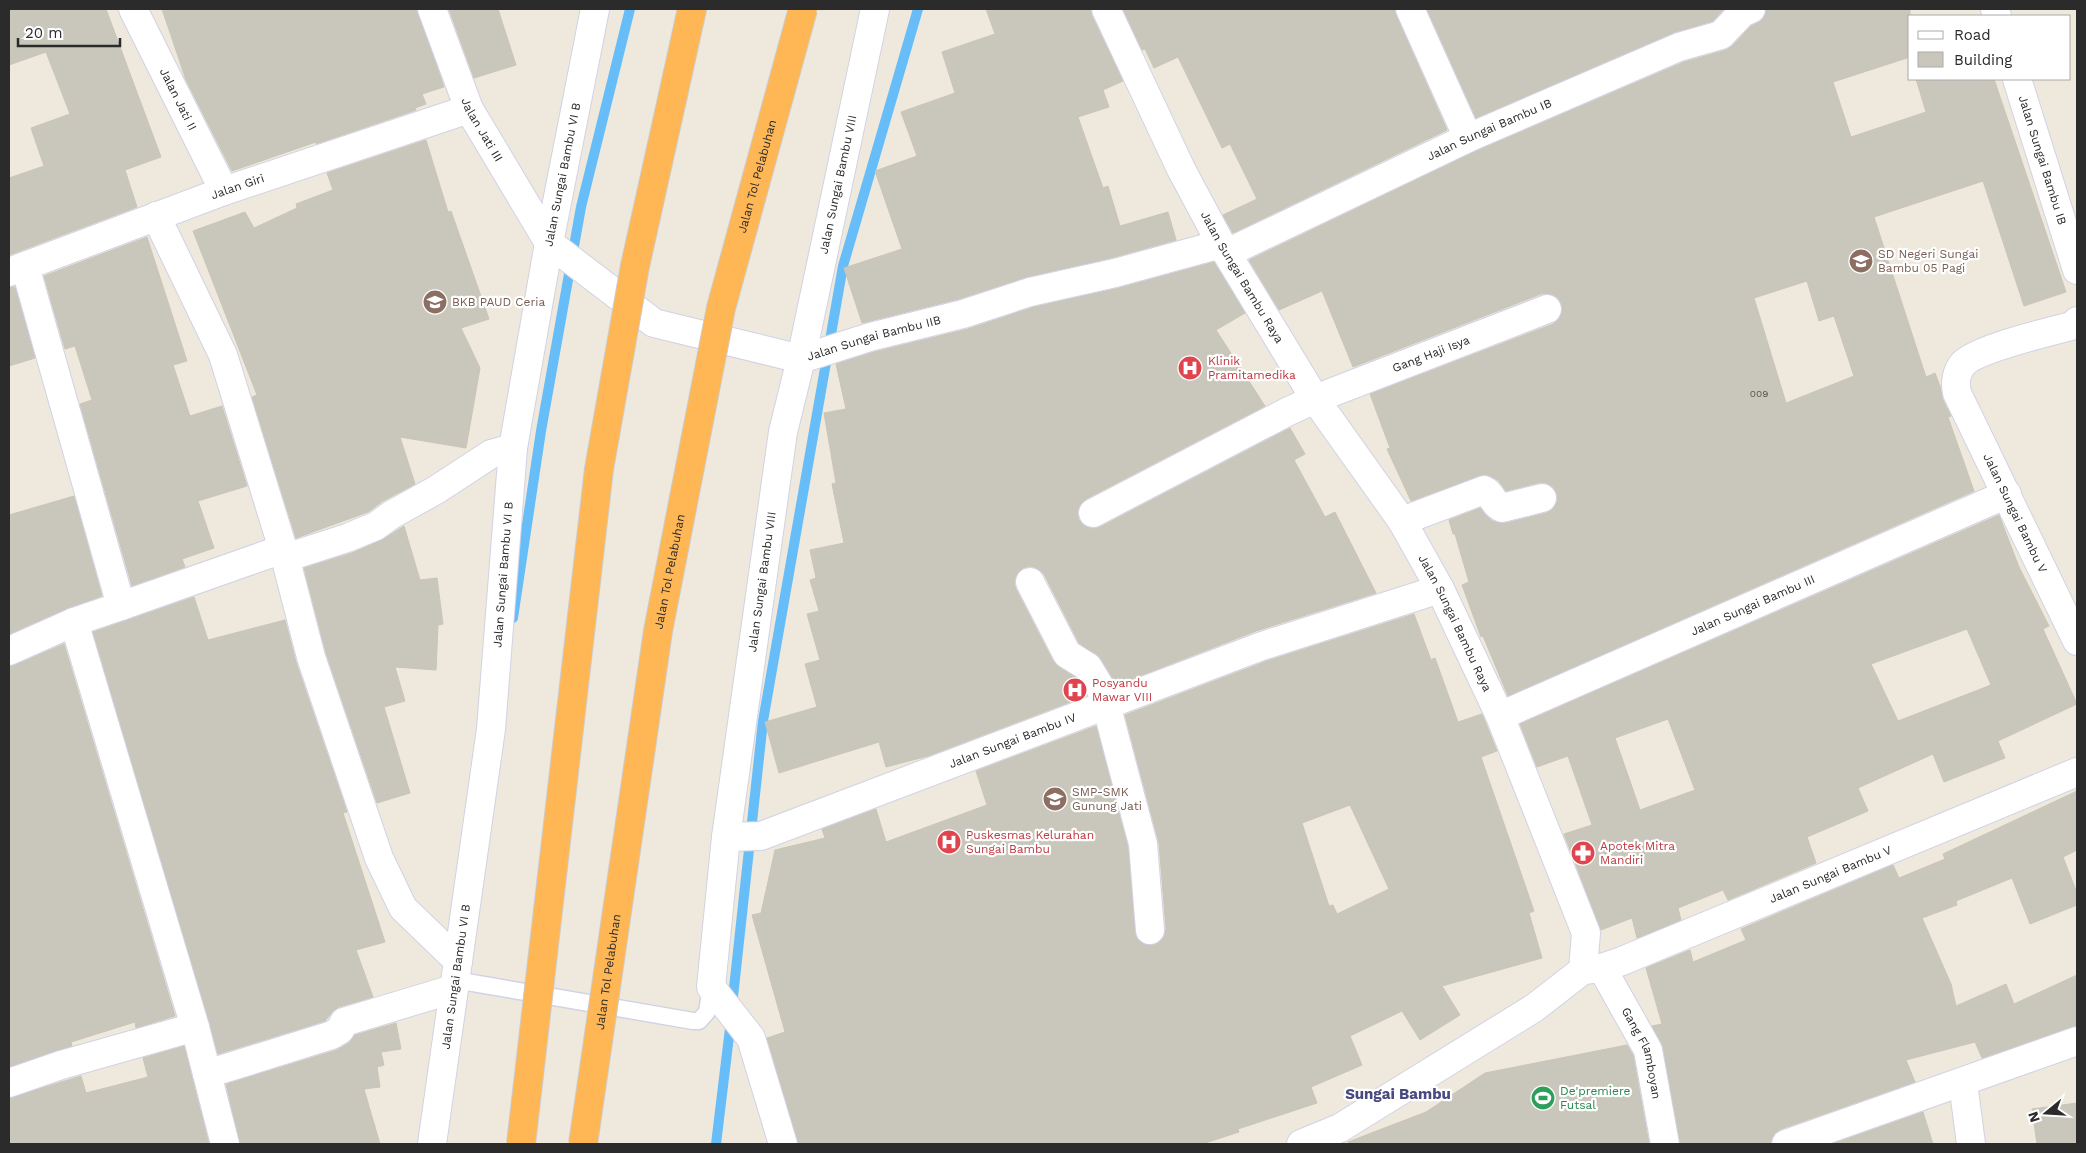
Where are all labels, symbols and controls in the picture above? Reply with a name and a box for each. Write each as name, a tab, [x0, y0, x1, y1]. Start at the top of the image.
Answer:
scale bar	[18, 15, 120, 47]
legend	[1908, 15, 2071, 80]
text: 20 m	[25, 24, 63, 42]
text: Road	[1954, 26, 1991, 44]
text: Building	[1954, 51, 2012, 69]
street label: Jalan Jati II	[157, 66, 200, 133]
street label: Jalan Sungai Bambu IB	[2016, 94, 2069, 227]
street label: Jalan Jati III	[459, 96, 506, 164]
street label: Jalan Sungai Bambu IB	[1425, 96, 1554, 163]
street label: Jalan Sungai Bambu VI B	[542, 101, 583, 248]
street label: Jalan Sungai Bambu VIII	[816, 114, 859, 255]
street label: Jalan Tol Pelabuhan	[735, 118, 779, 235]
street label: Jalan Giri	[209, 171, 266, 202]
street label: Jalan Sungai Bambu Raya	[1198, 209, 1287, 346]
place label: SD Negeri Sungai Bambu 05 Pagi	[1878, 247, 1978, 275]
school or university icon: SD Negeri Sungai Bambu 05 Pagi	[1848, 248, 1874, 274]
school or university icon: BKB PAUD Ceria	[422, 289, 448, 315]
place label: BKB PAUD Ceria	[452, 295, 546, 309]
street label: Jalan Sungai Bambu IIB	[805, 313, 942, 364]
street label: Gang Haji Isya	[1390, 333, 1472, 375]
place label: Klinik Pramitamedika	[1208, 354, 1296, 382]
hospital icon: Klinik Pramitamedika	[1177, 355, 1203, 381]
house number: 009	[1750, 388, 1768, 399]
street label: Jalan Sungai Bambu V	[1980, 451, 2050, 575]
street label: Jalan Sungai Bambu VI B	[490, 501, 516, 648]
street label: Jalan Sungai Bambu VIII	[745, 511, 779, 653]
street label: Jalan Tol Pelabuhan	[652, 513, 688, 630]
street label: Jalan Sungai Bambu Raya	[1415, 552, 1495, 694]
street label: Jalan Sungai Bambu III	[1689, 572, 1817, 639]
place label: Posyandu Mawar VIII	[1092, 676, 1152, 704]
hospital icon: Posyandu Mawar VIII	[1062, 677, 1088, 703]
street label: Jalan Sungai Bambu IV	[947, 710, 1078, 771]
place label: SMP-SMK Gunung Jati	[1072, 785, 1142, 813]
school or university icon: SMP-SMK Gunung Jati	[1042, 786, 1068, 812]
place label: Puskesmas Kelurahan Sungai Bambu	[966, 828, 1094, 856]
hospital icon: Puskesmas Kelurahan Sungai Bambu	[936, 829, 962, 855]
place label: Apotek Mitra Mandiri	[1600, 839, 1675, 867]
pharmacy icon: Apotek Mitra Mandiri	[1570, 840, 1596, 866]
street label: Jalan Sungai Bambu V	[1767, 843, 1894, 906]
street label: Jalan Sungai Bambu VI B	[439, 903, 473, 1050]
street label: Jalan Tol Pelabuhan	[593, 913, 624, 1031]
street label: Gang Flamboyan	[1619, 1005, 1664, 1100]
place label: De'premiere Futsal	[1560, 1084, 1631, 1112]
district label: Sungai Bambu	[1345, 1085, 1451, 1103]
sports icon: De'premiere Futsal	[1530, 1085, 1556, 1111]
north arrow	[2021, 1088, 2071, 1138]
text: N	[2024, 1110, 2043, 1124]

